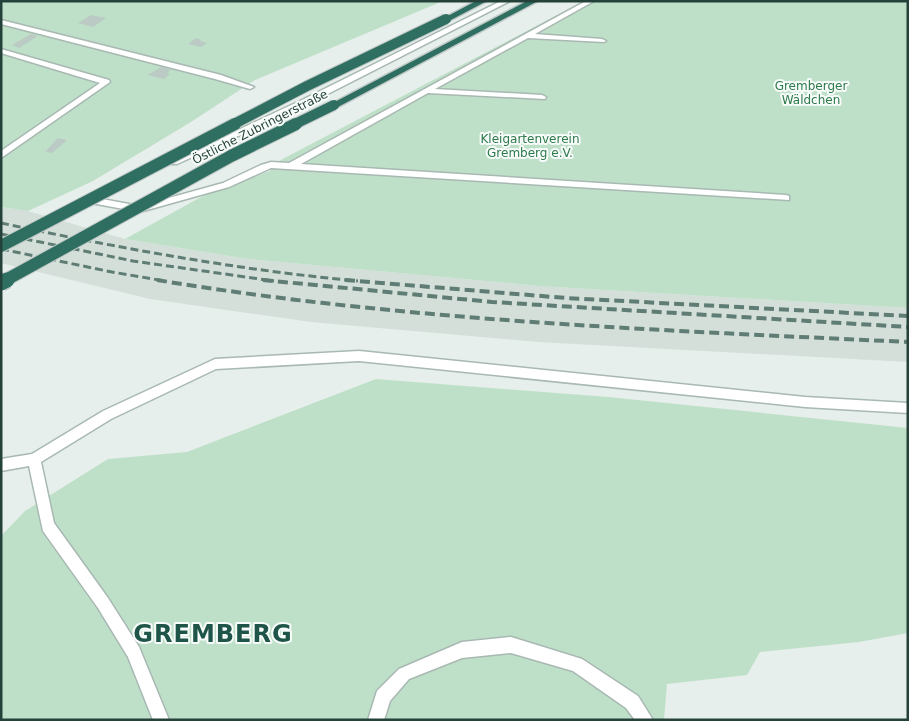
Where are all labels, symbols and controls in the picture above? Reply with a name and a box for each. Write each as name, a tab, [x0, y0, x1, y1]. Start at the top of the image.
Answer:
park label: Gremberger Wäldchen	[775, 79, 847, 107]
street label: Östliche Zubringerstraße	[189, 85, 330, 167]
park label: Kleigartenverein Gremberg e.V.	[481, 132, 580, 160]
district label: GREMBERG	[133, 620, 293, 648]

